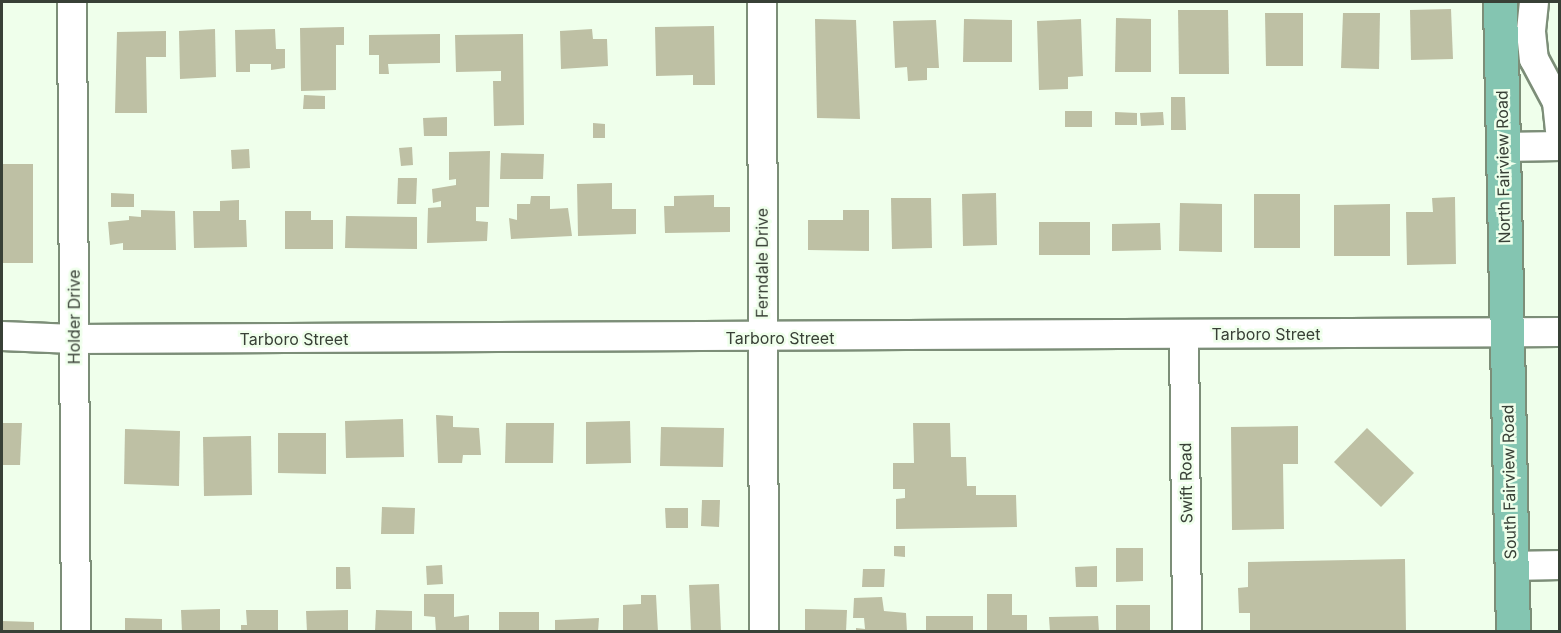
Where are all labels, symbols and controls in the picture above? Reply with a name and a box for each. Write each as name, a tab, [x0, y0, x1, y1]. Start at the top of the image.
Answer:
street label: North Fairview Road	[1492, 90, 1514, 244]
street label: Ferndale Drive	[752, 208, 772, 318]
street label: Holder Drive	[64, 270, 84, 364]
street label: Tarboro Street	[1212, 324, 1320, 344]
street label: Tarboro Street	[726, 328, 834, 348]
street label: Tarboro Street	[240, 329, 348, 349]
street label: South Fairview Road	[1498, 404, 1520, 560]
street label: Swift Road	[1176, 442, 1196, 524]

